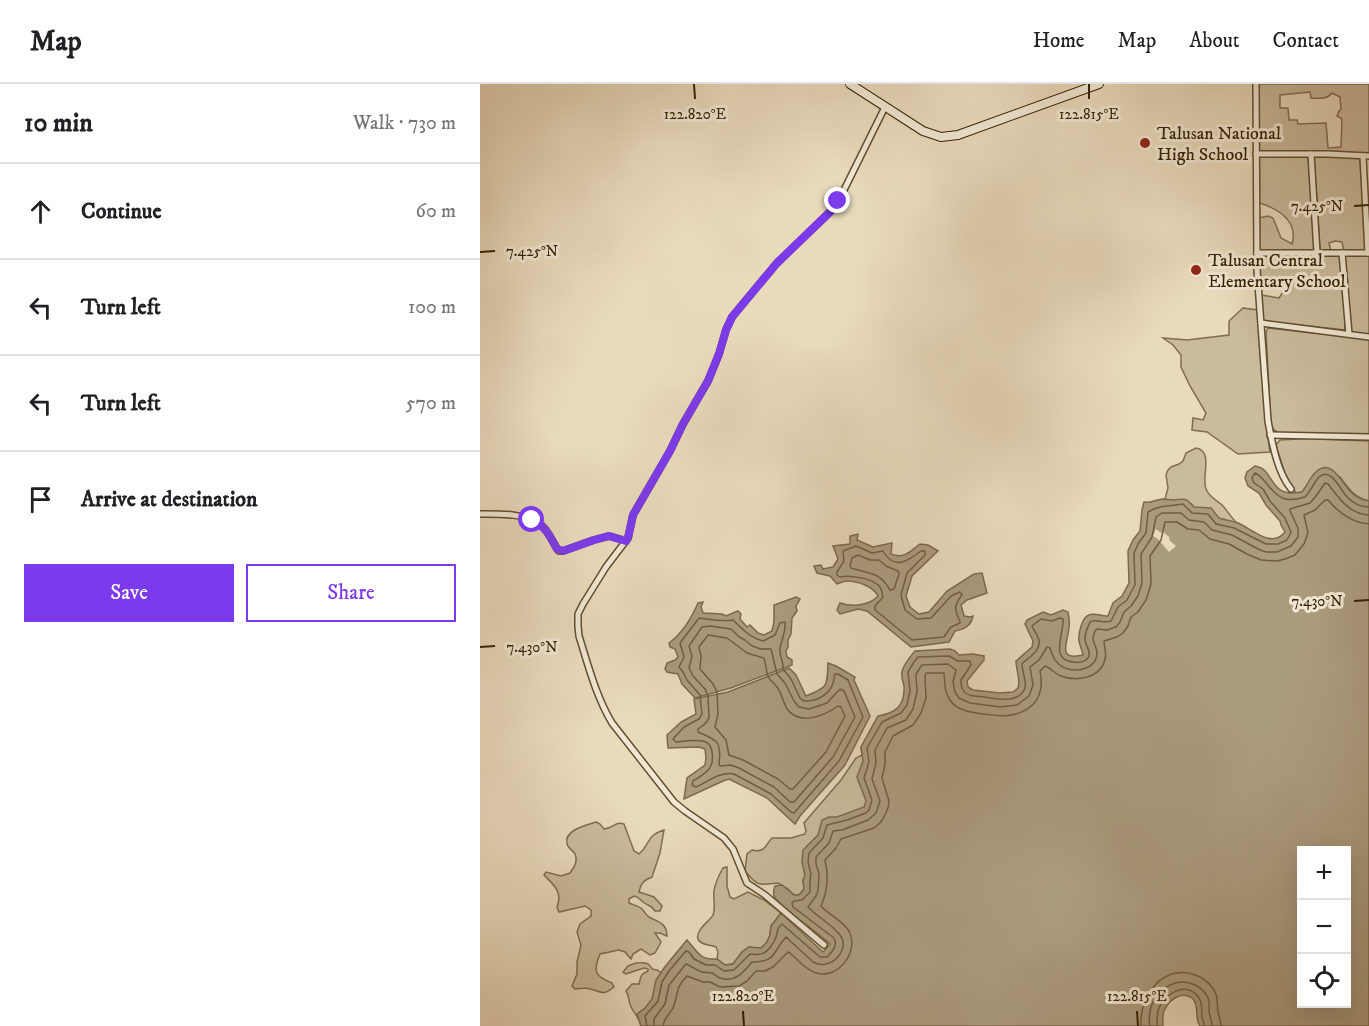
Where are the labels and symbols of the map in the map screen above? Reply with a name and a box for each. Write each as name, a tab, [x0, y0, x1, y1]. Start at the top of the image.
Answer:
text: 122.820°E	[664, 105, 727, 124]
text: 122.815°E	[1059, 105, 1119, 124]
place label: Talusan National High School	[1157, 123, 1282, 166]
marker: Talusan National High School	[1138, 136, 1152, 150]
route end	[824, 187, 850, 213]
text: 7.425°N	[1291, 197, 1343, 216]
text: 7.425°N	[506, 242, 558, 261]
place label: Talusan Central Elementary School	[1208, 250, 1346, 293]
marker: Talusan Central Elementary School	[1189, 263, 1203, 277]
route start	[518, 506, 544, 532]
text: 7.430°N	[1292, 592, 1342, 611]
text: 7.430°N	[507, 638, 557, 657]
text: 122.820°E	[712, 987, 775, 1006]
text: 122.815°E	[1107, 987, 1167, 1006]

